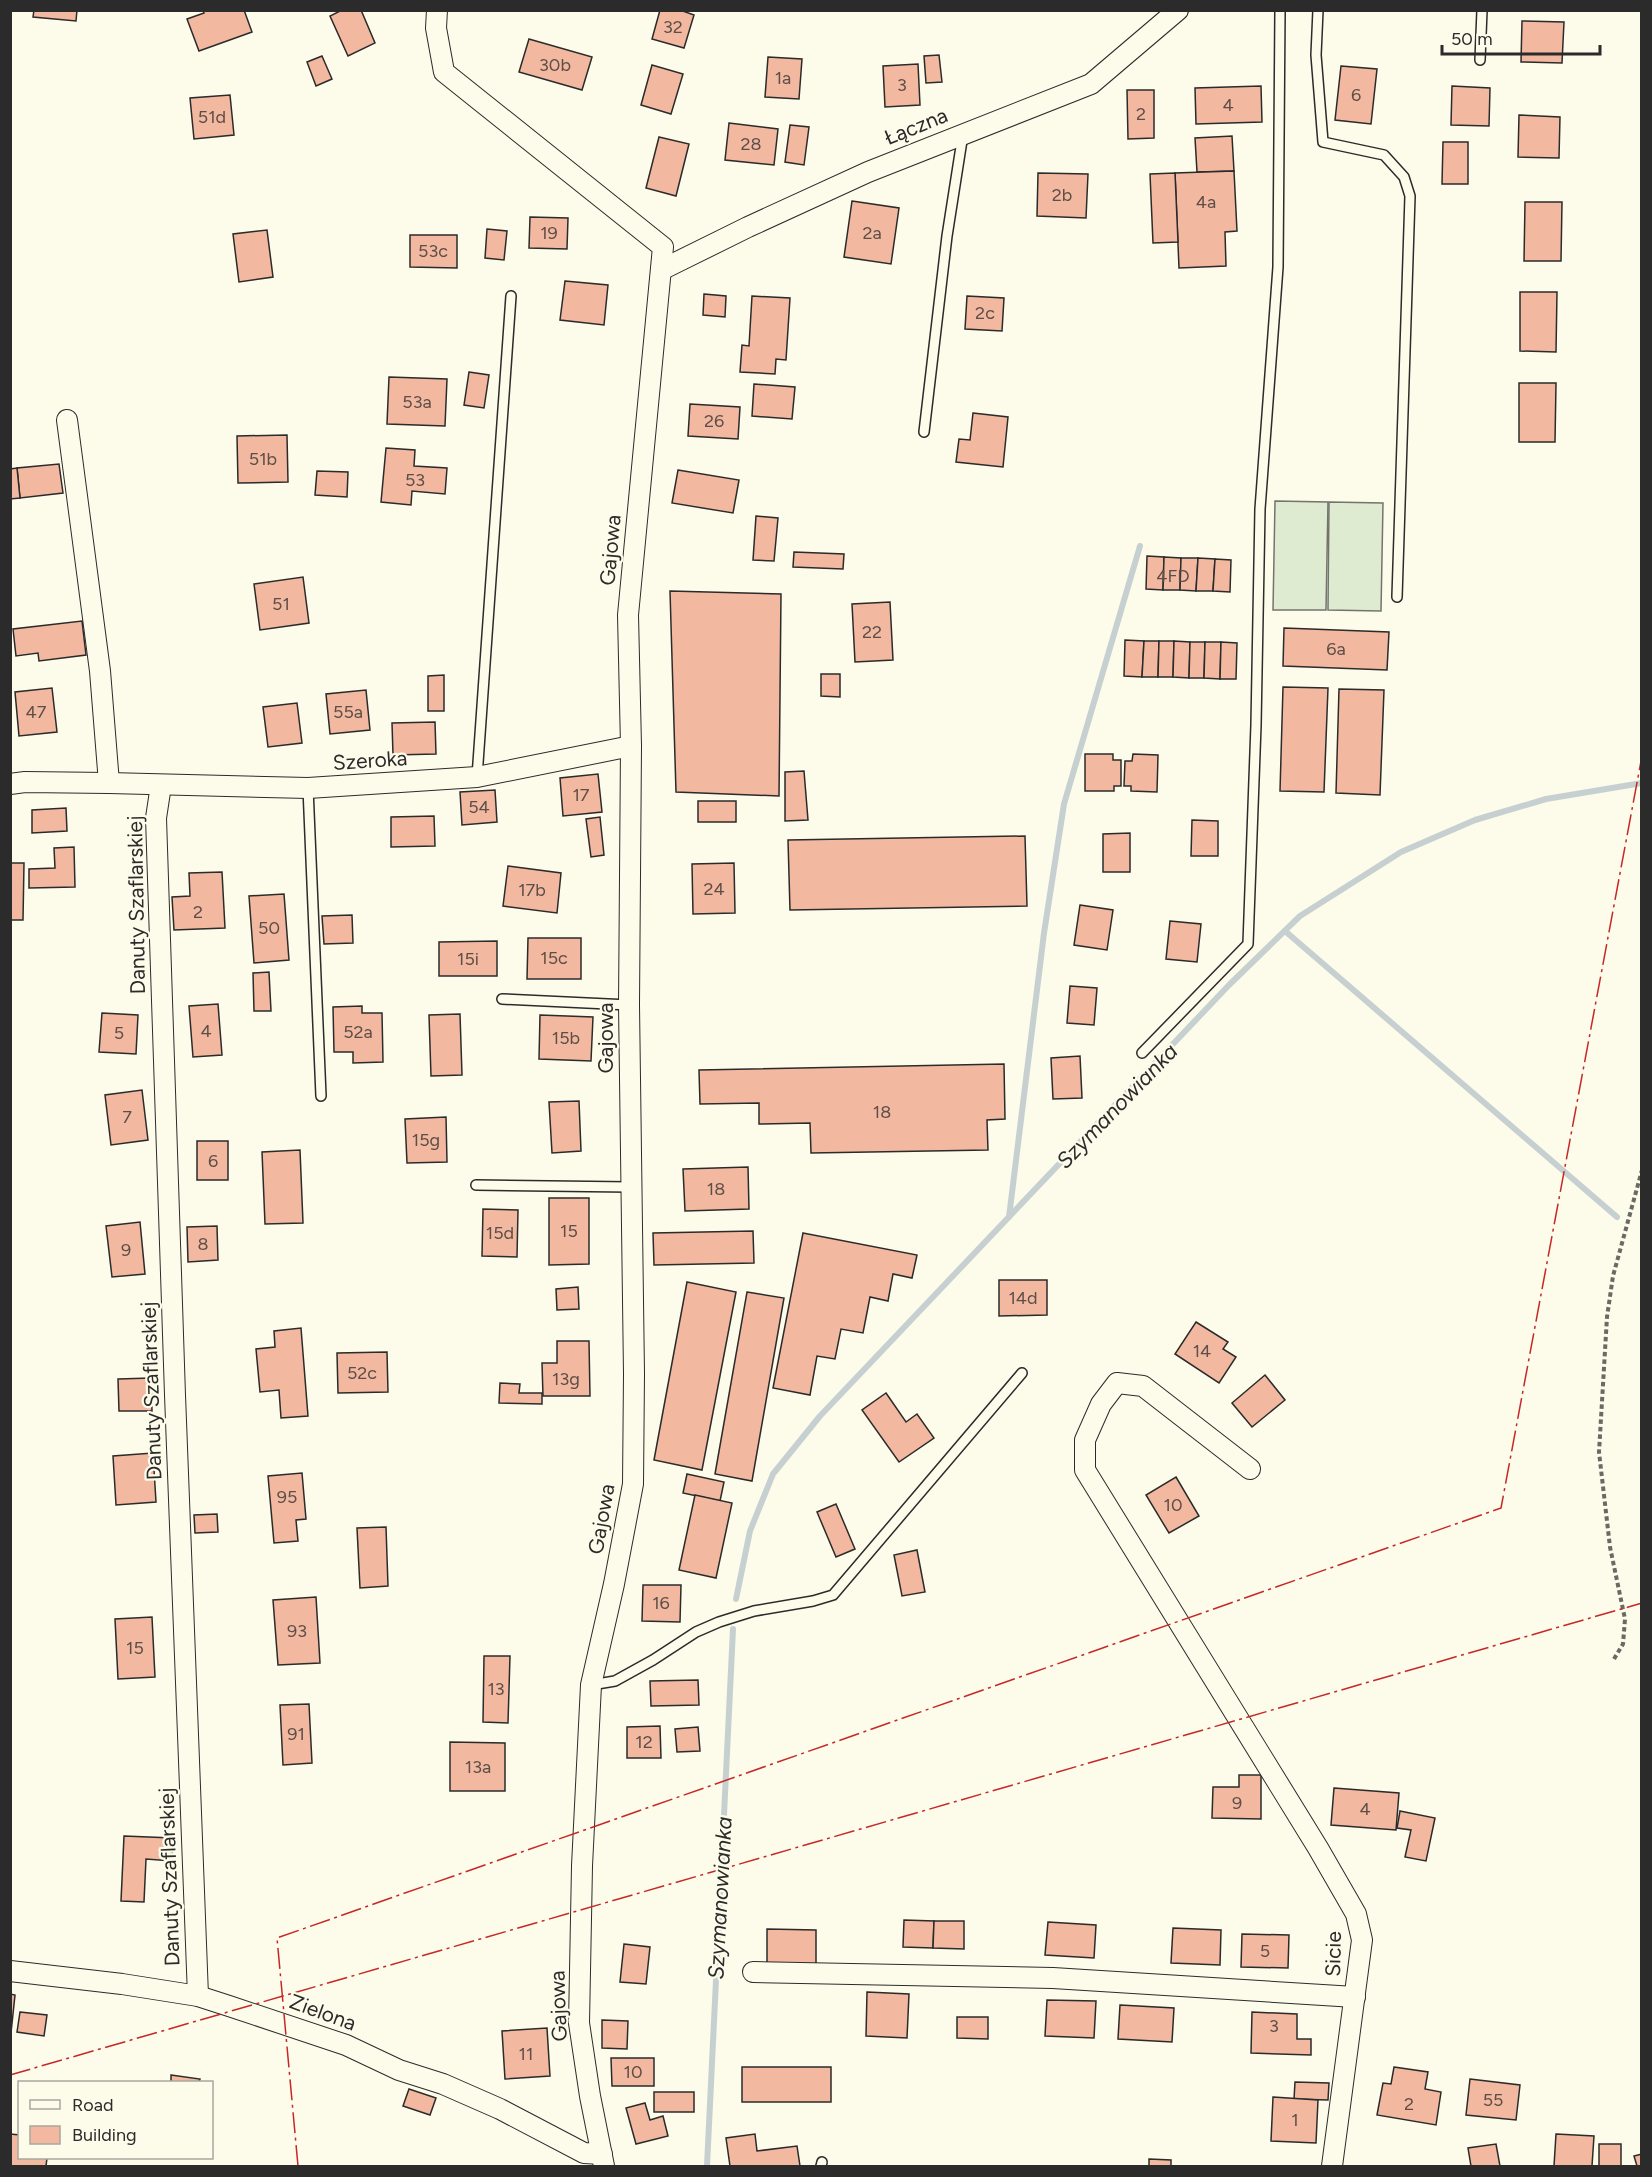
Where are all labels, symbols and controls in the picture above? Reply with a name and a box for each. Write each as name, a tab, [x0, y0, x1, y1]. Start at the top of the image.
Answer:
house number: 32	[663, 16, 683, 38]
scale bar	[1442, 18, 1600, 56]
text: 50 m	[1451, 28, 1493, 50]
house number: 30b	[539, 54, 571, 76]
house number: 1a	[775, 67, 791, 89]
house number: 3	[897, 74, 907, 96]
house number: 6	[1351, 84, 1361, 106]
house number: 4	[1222, 94, 1234, 116]
street label: Łączna	[881, 102, 951, 150]
house number: 2	[1136, 103, 1146, 125]
house number: 51d	[198, 106, 226, 128]
house number: 28	[740, 133, 762, 155]
house number: 2b	[1052, 184, 1072, 206]
house number: 4a	[1196, 191, 1216, 213]
house number: 19	[540, 222, 558, 244]
house number: 2a	[862, 222, 882, 244]
house number: 53c	[418, 240, 448, 262]
house number: 2c	[975, 302, 995, 324]
house number: 53a	[402, 391, 432, 413]
house number: 26	[704, 410, 724, 432]
house number: 51b	[249, 448, 277, 470]
house number: 53	[405, 469, 425, 491]
street label: Gajowa	[594, 513, 626, 587]
house number: 4FD	[1156, 565, 1190, 587]
house number: 51	[272, 593, 290, 615]
house number: 22	[862, 621, 882, 643]
house number: 6a	[1326, 638, 1346, 660]
house number: 47	[26, 701, 47, 723]
house number: 55a	[333, 701, 363, 723]
street label: Szeroka	[332, 745, 408, 775]
house number: 17	[572, 784, 590, 806]
house number: 54	[468, 796, 490, 818]
street label: Danuty Szaflarskiej	[122, 815, 150, 995]
house number: 24	[703, 878, 725, 900]
house number: 17b	[518, 879, 546, 901]
house number: 2	[193, 901, 203, 923]
house number: 50	[258, 917, 280, 939]
house number: 15c	[540, 947, 568, 969]
house number: 15i	[457, 948, 479, 970]
street label: Gajowa	[593, 1002, 618, 1074]
house number: 4	[200, 1020, 212, 1042]
house number: 52a	[343, 1021, 373, 1043]
house number: 5	[114, 1022, 124, 1044]
house number: 15b	[552, 1027, 580, 1049]
water label: Szymanowianka	[1051, 1038, 1183, 1174]
house number: 18	[873, 1101, 891, 1123]
house number: 7	[122, 1106, 132, 1128]
house number: 15g	[412, 1129, 440, 1151]
house number: 6	[208, 1150, 218, 1172]
house number: 18	[707, 1178, 725, 1200]
house number: 15	[560, 1220, 578, 1242]
house number: 15d	[486, 1222, 514, 1244]
house number: 8	[197, 1233, 209, 1255]
house number: 9	[121, 1239, 131, 1261]
house number: 14d	[1008, 1287, 1038, 1309]
street label: Danuty Szaflarskiej	[135, 1301, 167, 1481]
house number: 14	[1193, 1340, 1211, 1362]
house number: 52c	[347, 1362, 377, 1384]
house number: 13g	[552, 1368, 580, 1390]
street label: Gajowa	[583, 1482, 619, 1556]
house number: 95	[277, 1486, 297, 1508]
house number: 10	[1164, 1494, 1182, 1516]
house number: 16	[652, 1592, 670, 1614]
house number: 93	[287, 1620, 307, 1642]
house number: 15	[126, 1637, 144, 1659]
house number: 13	[487, 1678, 505, 1700]
house number: 91	[287, 1723, 305, 1745]
house number: 12	[635, 1731, 653, 1753]
house number: 13a	[465, 1756, 491, 1778]
street label: Danuty Szaflarskiej	[153, 1787, 185, 1967]
house number: 9	[1232, 1792, 1242, 1814]
house number: 4	[1359, 1798, 1371, 1820]
water label: Szymanowianka	[702, 1816, 738, 1980]
street label: Sicie	[1320, 1931, 1346, 1977]
house number: 5	[1260, 1940, 1270, 1962]
street label: Gajowa	[544, 1970, 572, 2042]
street label: Zielona	[286, 1988, 360, 2036]
house number: 3	[1269, 2015, 1279, 2037]
house number: 11	[519, 2043, 533, 2065]
house number: 10	[624, 2061, 642, 2083]
legend	[18, 2081, 213, 2159]
house number: 55	[1483, 2089, 1503, 2111]
house number: 2	[1404, 2093, 1414, 2115]
text: Road	[72, 2094, 113, 2116]
house number: 1	[1291, 2109, 1299, 2131]
text: Building	[72, 2124, 137, 2146]

